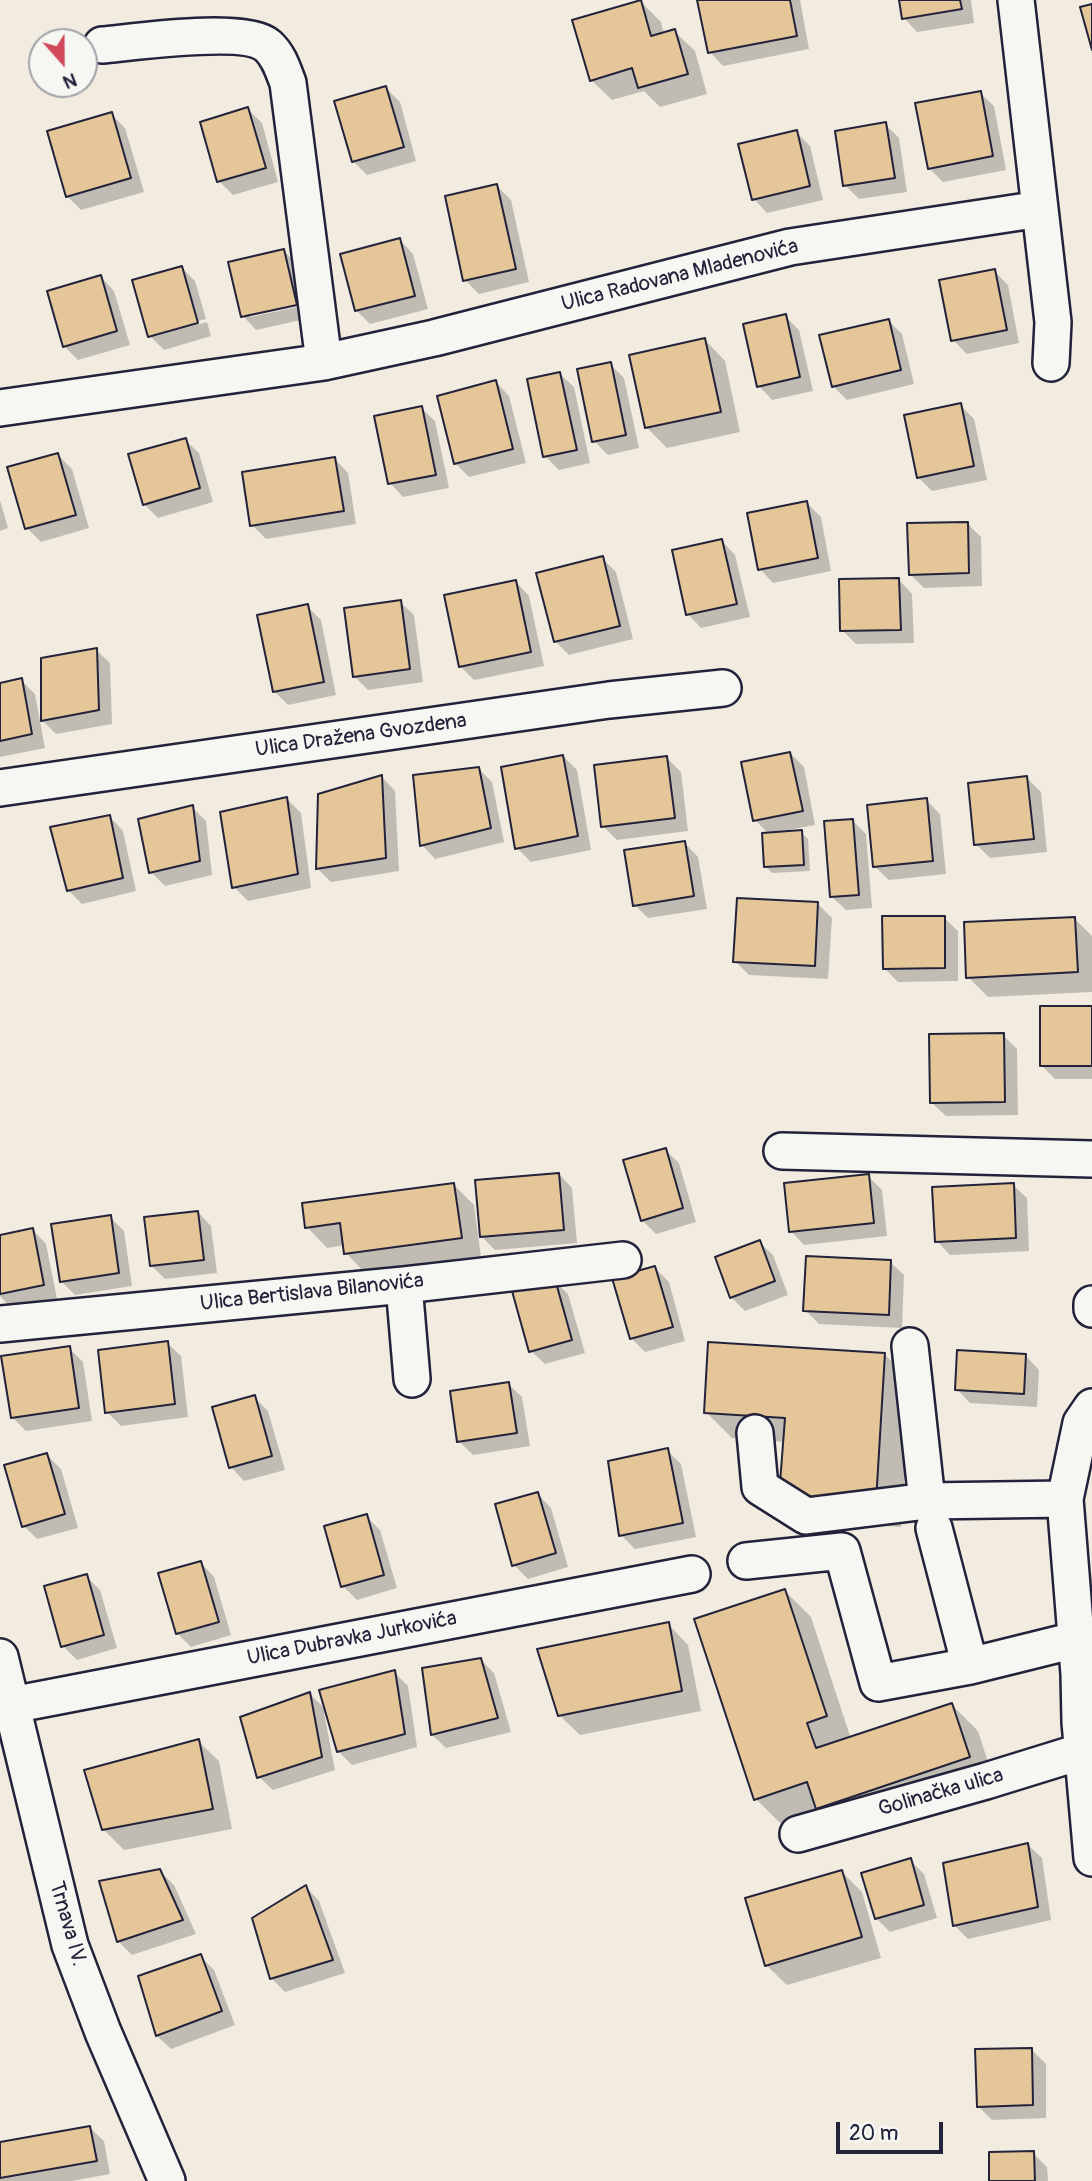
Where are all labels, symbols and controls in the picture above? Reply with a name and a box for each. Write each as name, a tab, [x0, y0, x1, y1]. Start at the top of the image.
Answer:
north arrow	[28, 28, 98, 98]
text: N	[60, 67, 80, 94]
street label: Ulica Radovana Mladenovića	[559, 234, 801, 318]
street label: Ulica Dražena Gvozdena	[254, 709, 468, 763]
street label: Ulica Bertislava Bilanovića	[199, 1269, 425, 1317]
street label: Ulica Dubravka Jurkovića	[245, 1606, 459, 1672]
street label: Golinačka ulica	[875, 1763, 1007, 1823]
street label: Trnava IV.	[43, 1879, 91, 1969]
scale bar	[840, 2108, 947, 2152]
text: 20 m	[849, 2120, 898, 2147]

